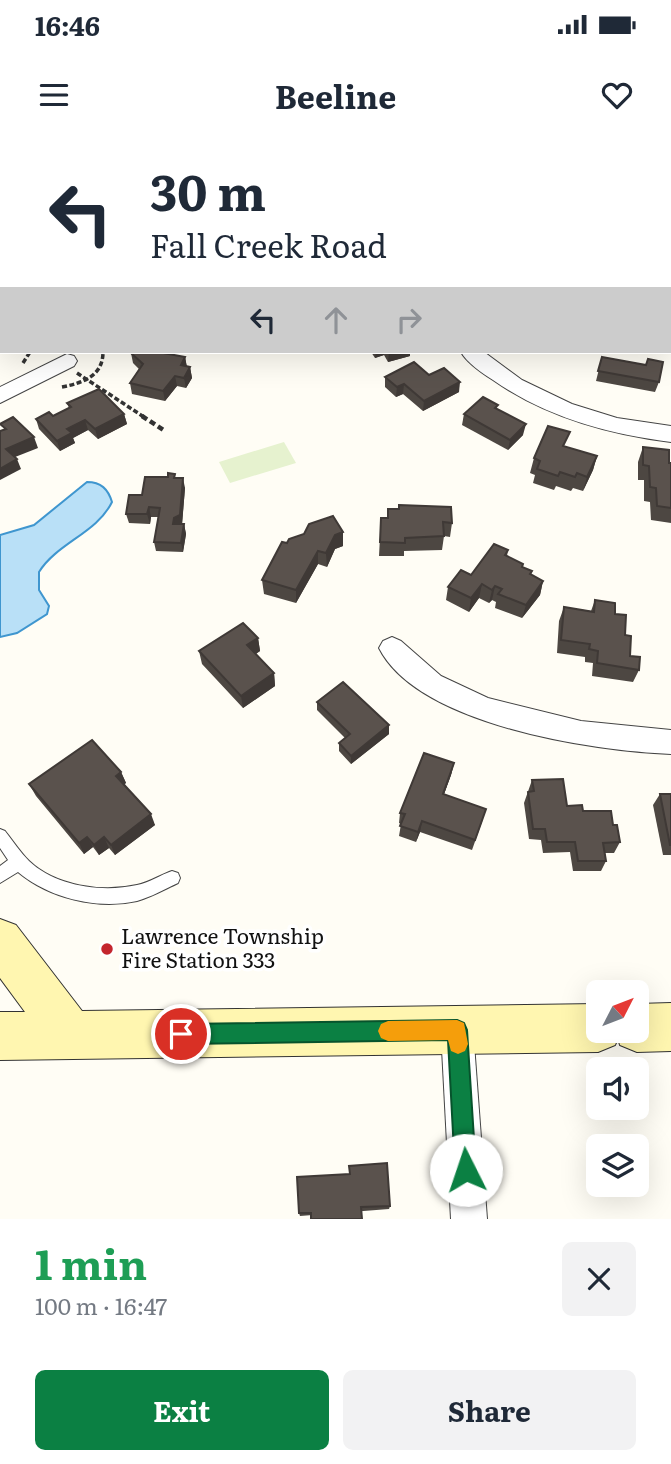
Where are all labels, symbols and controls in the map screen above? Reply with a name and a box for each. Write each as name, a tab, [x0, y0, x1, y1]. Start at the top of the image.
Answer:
text: 16:46	[35, 5, 100, 44]
text: Beeline	[275, 71, 396, 119]
icon: menu	[35, 76, 73, 114]
icon: heart	[598, 76, 636, 114]
text: 30 m	[150, 153, 266, 226]
icon: left	[35, 168, 126, 259]
text: Fall Creek Road	[150, 220, 387, 268]
icon: left	[244, 301, 282, 339]
icon: ahead	[317, 301, 355, 339]
icon: right	[390, 301, 428, 339]
place label: Lawrence Township Fire Station 333	[121, 919, 324, 974]
marker: Lawrence Township Fire Station 333	[99, 941, 115, 957]
north arrow	[586, 980, 649, 1043]
map controls	[586, 980, 649, 1197]
pin	[151, 1004, 211, 1064]
icon: arrive	[162, 1015, 200, 1053]
button: sound	[586, 1057, 649, 1120]
position arrow	[429, 1133, 503, 1207]
button: layers	[586, 1134, 649, 1197]
text: 1 min	[35, 1231, 147, 1293]
button: close	[562, 1242, 636, 1316]
text: 100 m · 16:47	[35, 1288, 167, 1322]
button: Exit	[35, 1370, 329, 1450]
button: Share	[343, 1370, 636, 1450]

